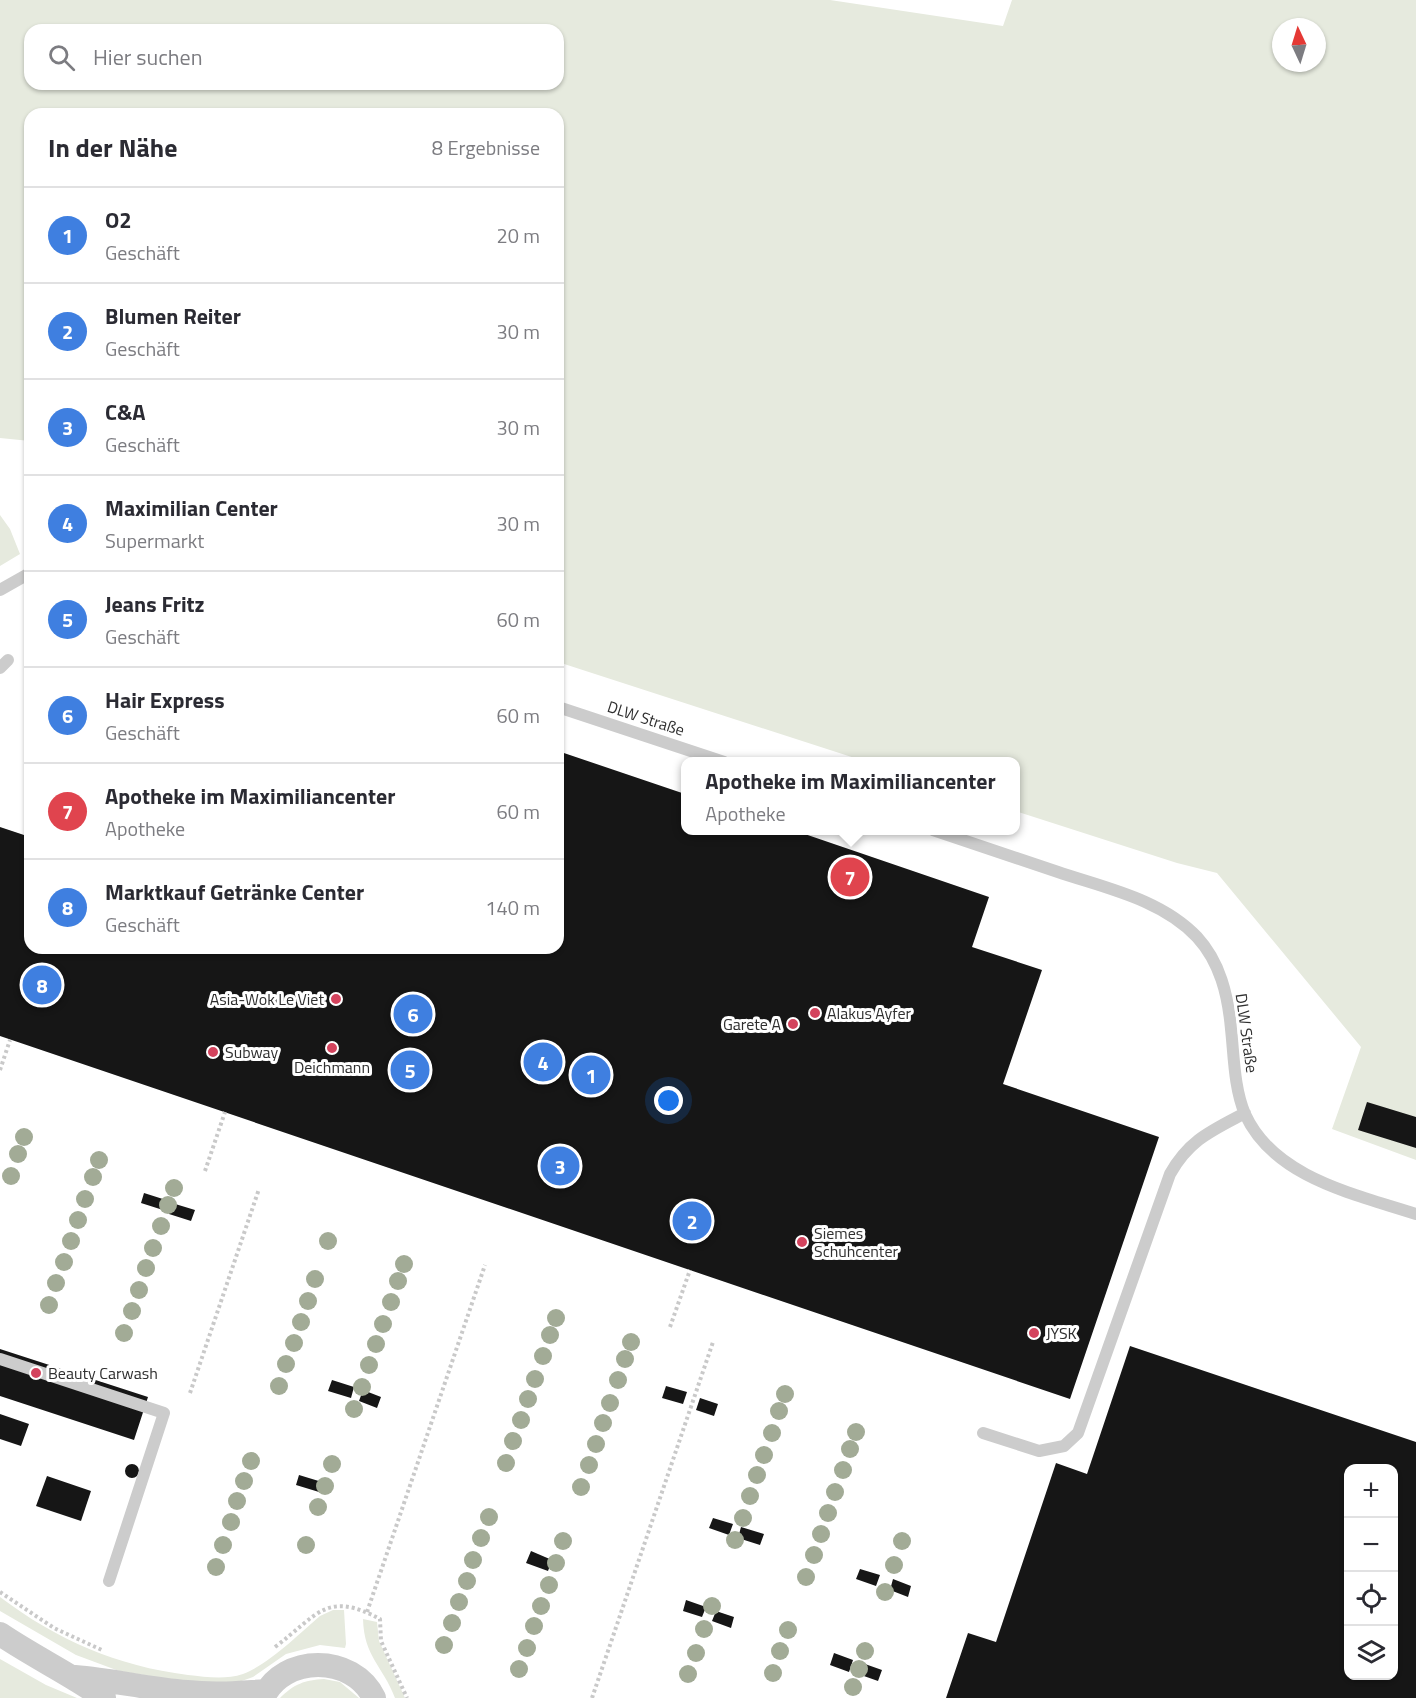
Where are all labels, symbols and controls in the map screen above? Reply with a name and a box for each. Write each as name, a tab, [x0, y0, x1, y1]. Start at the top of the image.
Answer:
north arrow	[1272, 18, 1326, 72]
search box	[24, 24, 564, 90]
text: Hier suchen	[93, 40, 202, 74]
icon: search	[45, 41, 78, 74]
text: In der Nähe	[48, 128, 177, 167]
text: 8 Ergebnisse	[432, 132, 540, 163]
text: O2	[105, 203, 132, 237]
text: 1	[62, 220, 73, 251]
text: 20 m	[496, 220, 540, 251]
text: Geschäft	[105, 237, 180, 268]
text: Blumen Reiter	[105, 299, 241, 333]
text: 2	[62, 316, 73, 347]
text: 30 m	[496, 316, 540, 347]
text: Geschäft	[105, 333, 180, 364]
text: C&A	[105, 395, 146, 429]
text: 3	[62, 412, 73, 443]
text: 30 m	[496, 412, 540, 443]
text: Geschäft	[105, 429, 180, 460]
text: Maximilian Center	[105, 491, 278, 525]
text: 4	[62, 508, 73, 539]
text: 30 m	[496, 508, 540, 539]
text: Supermarkt	[105, 525, 204, 556]
text: Jeans Fritz	[105, 587, 205, 621]
text: 5	[62, 604, 73, 635]
text: 60 m	[496, 604, 540, 635]
text: Geschäft	[105, 621, 180, 652]
text: Hair Express	[105, 683, 225, 717]
street label: DLW Straße	[604, 694, 688, 742]
text: 6	[62, 700, 73, 731]
text: 60 m	[496, 700, 540, 731]
text: Geschäft	[105, 717, 180, 748]
popup	[681, 757, 1020, 835]
text: Apotheke im Maximiliancenter	[705, 764, 996, 798]
text: Apotheke im Maximiliancenter	[105, 779, 395, 813]
text: 7	[62, 796, 73, 827]
text: 60 m	[496, 796, 540, 827]
text: Apotheke	[705, 798, 786, 829]
text: Apotheke	[105, 813, 185, 844]
pin: 7	[830, 854, 870, 900]
text: Marktkauf Getränke Center	[105, 875, 364, 909]
text: 8	[62, 892, 73, 923]
text: 140 m	[485, 892, 540, 923]
text: Geschäft	[105, 909, 180, 940]
pin: 8	[22, 962, 62, 1008]
place label: Asia-Wok Le Viet	[210, 987, 324, 1011]
marker: Asia-Wok Le Viet	[329, 992, 343, 1006]
pin: 6	[394, 992, 432, 1036]
street label: DLW Straße	[1230, 992, 1264, 1074]
place label: Alakus Ayfer	[827, 1001, 912, 1025]
marker: Alakus Ayfer	[808, 1006, 822, 1020]
place label: Garete A	[723, 1012, 781, 1036]
marker: Garete A	[786, 1017, 800, 1031]
place label: Subway	[225, 1040, 279, 1064]
pin: 4	[524, 1040, 562, 1084]
marker: Deichmann	[325, 1041, 339, 1055]
marker: Subway	[206, 1045, 220, 1059]
pin: 5	[390, 1048, 430, 1092]
pin: 1	[572, 1052, 610, 1098]
place label: Deichmann	[294, 1055, 370, 1079]
your location	[654, 1086, 683, 1115]
pin: 3	[540, 1144, 580, 1188]
pin: 2	[672, 1198, 712, 1244]
place label: Siemes Schuhcenter	[814, 1221, 899, 1263]
marker: Siemes Schuhcenter	[795, 1235, 809, 1249]
place label: JYSK	[1046, 1321, 1077, 1345]
marker: JYSK	[1027, 1326, 1041, 1340]
place label: Beauty Carwash	[48, 1361, 158, 1385]
marker: Beauty Carwash	[29, 1366, 43, 1380]
map controls	[1344, 1464, 1398, 1680]
button: +	[1344, 1464, 1398, 1518]
button: −	[1344, 1518, 1398, 1572]
button: locate	[1344, 1572, 1398, 1626]
button: layers	[1344, 1626, 1398, 1680]

